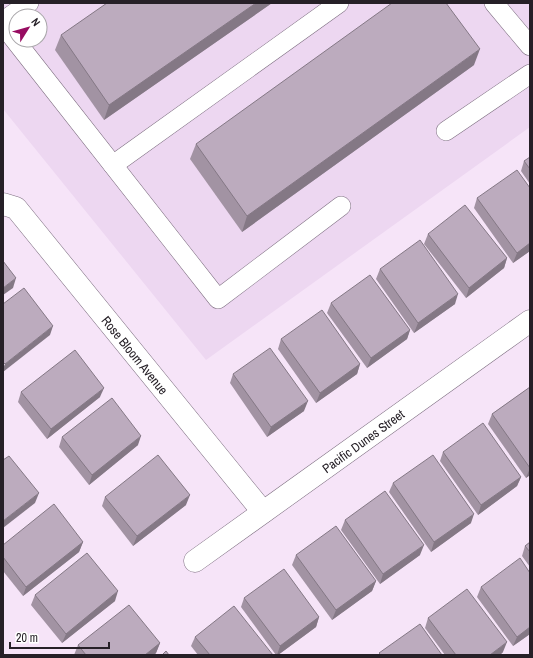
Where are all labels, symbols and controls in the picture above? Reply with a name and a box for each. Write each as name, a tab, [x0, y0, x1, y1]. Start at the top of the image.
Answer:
north arrow	[8, 8, 48, 48]
text: N	[28, 15, 44, 29]
street label: Rose Bloom Avenue	[98, 312, 172, 398]
street label: Pacific Dunes Street	[319, 406, 408, 477]
scale bar	[10, 624, 109, 650]
text: 20 m	[16, 630, 38, 646]

